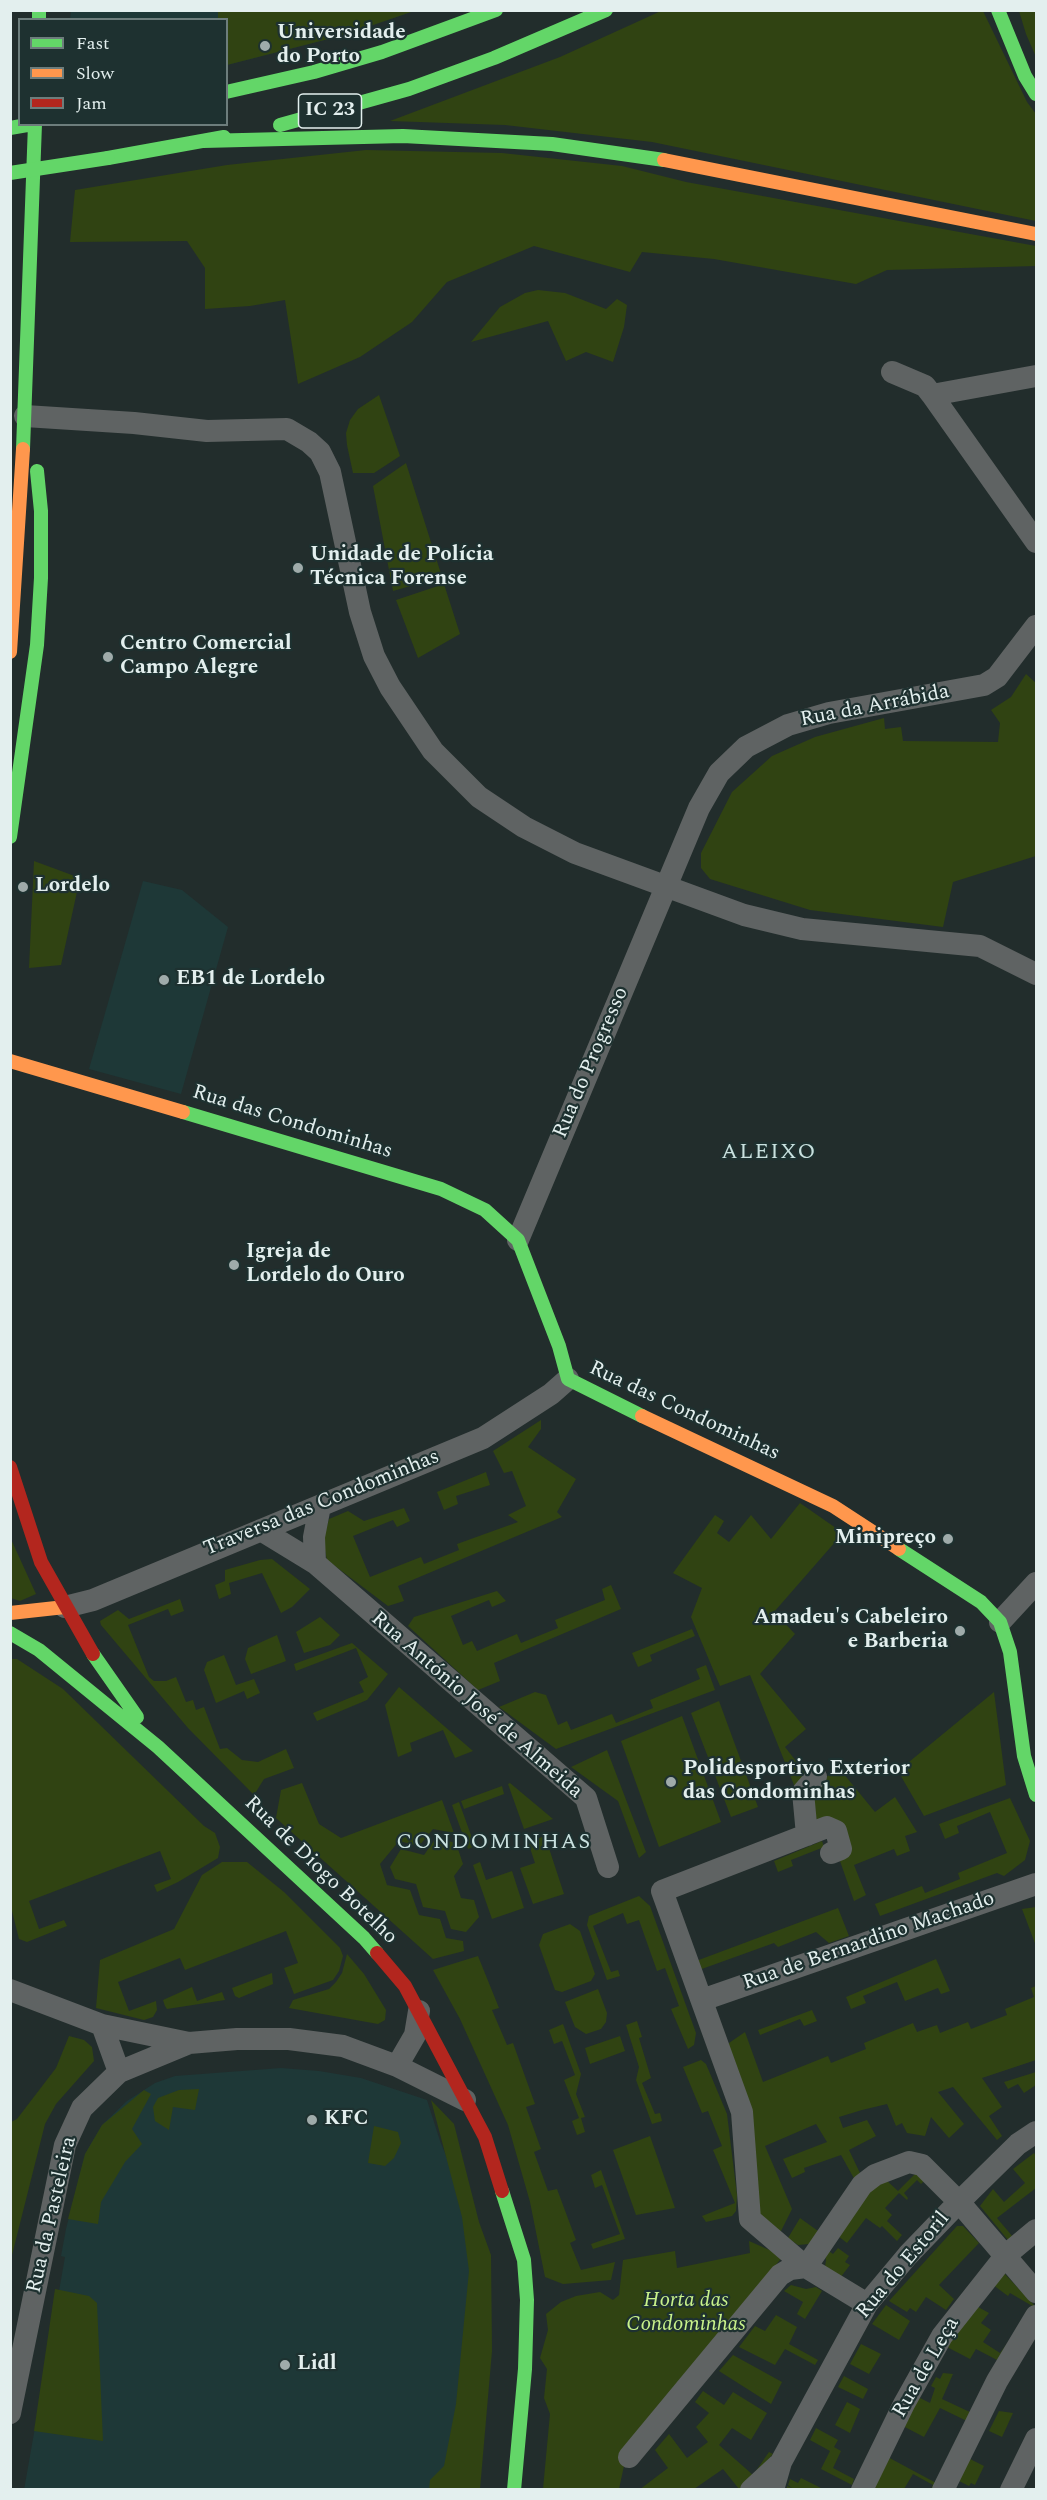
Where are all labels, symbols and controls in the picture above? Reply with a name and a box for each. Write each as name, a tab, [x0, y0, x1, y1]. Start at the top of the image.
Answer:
legend	[18, 18, 228, 126]
place label: Universidade do Porto	[277, 21, 406, 71]
text: Fast	[76, 30, 109, 57]
marker: Universidade do Porto	[258, 39, 272, 53]
text: Slow	[76, 60, 114, 87]
text: Jam	[76, 90, 107, 117]
road number: IC 23	[298, 94, 362, 128]
place label: Unidade de Polícia Técnica Forense	[310, 543, 494, 593]
marker: Unidade de Polícia Técnica Forense	[291, 561, 305, 575]
place label: Centro Comercial Campo Alegre	[120, 632, 292, 682]
marker: Centro Comercial Campo Alegre	[101, 650, 115, 664]
street label: Rua da Arrábida	[798, 680, 952, 734]
place label: Lordelo	[35, 874, 110, 900]
marker: Lordelo	[16, 880, 30, 894]
place label: EB1 de Lordelo	[176, 967, 325, 993]
marker: EB1 de Lordelo	[157, 973, 171, 987]
street label: Rua do Progresso	[549, 984, 635, 1142]
street label: Rua das Condominhas	[189, 1081, 395, 1165]
district label: ALEIXO	[721, 1141, 817, 1167]
place label: Igreja de Lordelo do Ouro	[246, 1240, 405, 1290]
marker: Igreja de Lordelo do Ouro	[227, 1258, 241, 1272]
street label: Rua das Condominhas	[585, 1357, 783, 1467]
street label: Traversa das Condominhas	[200, 1445, 444, 1563]
place label: Minipreço	[835, 1526, 936, 1552]
marker: Minipreço	[941, 1532, 955, 1546]
place label: Amadeu's Cabeleiro e Barberia	[754, 1606, 948, 1656]
street label: Rua António José de Almeida	[365, 1607, 587, 1805]
marker: Amadeu's Cabeleiro e Barberia	[953, 1624, 967, 1638]
place label: Polidesportivo Exterior das Condominhas	[683, 1757, 910, 1807]
marker: Polidesportivo Exterior das Condominhas	[664, 1775, 678, 1789]
street label: Rua de Diogo Botelho	[238, 1791, 402, 1951]
district label: CONDOMINHAS	[396, 1831, 592, 1857]
street label: Rua de Bernardino Machado	[740, 1887, 998, 1997]
place label: KFC	[324, 2107, 368, 2133]
marker: KFC	[305, 2113, 319, 2127]
street label: Rua da Pasteleira	[23, 2134, 83, 2296]
street label: Rua do Estoril	[852, 2207, 956, 2325]
park label: Horta das Condominhas	[626, 2289, 746, 2339]
street label: Rua de Leça	[888, 2313, 966, 2423]
place label: Lidl	[297, 2352, 337, 2378]
marker: Lidl	[278, 2358, 292, 2372]

